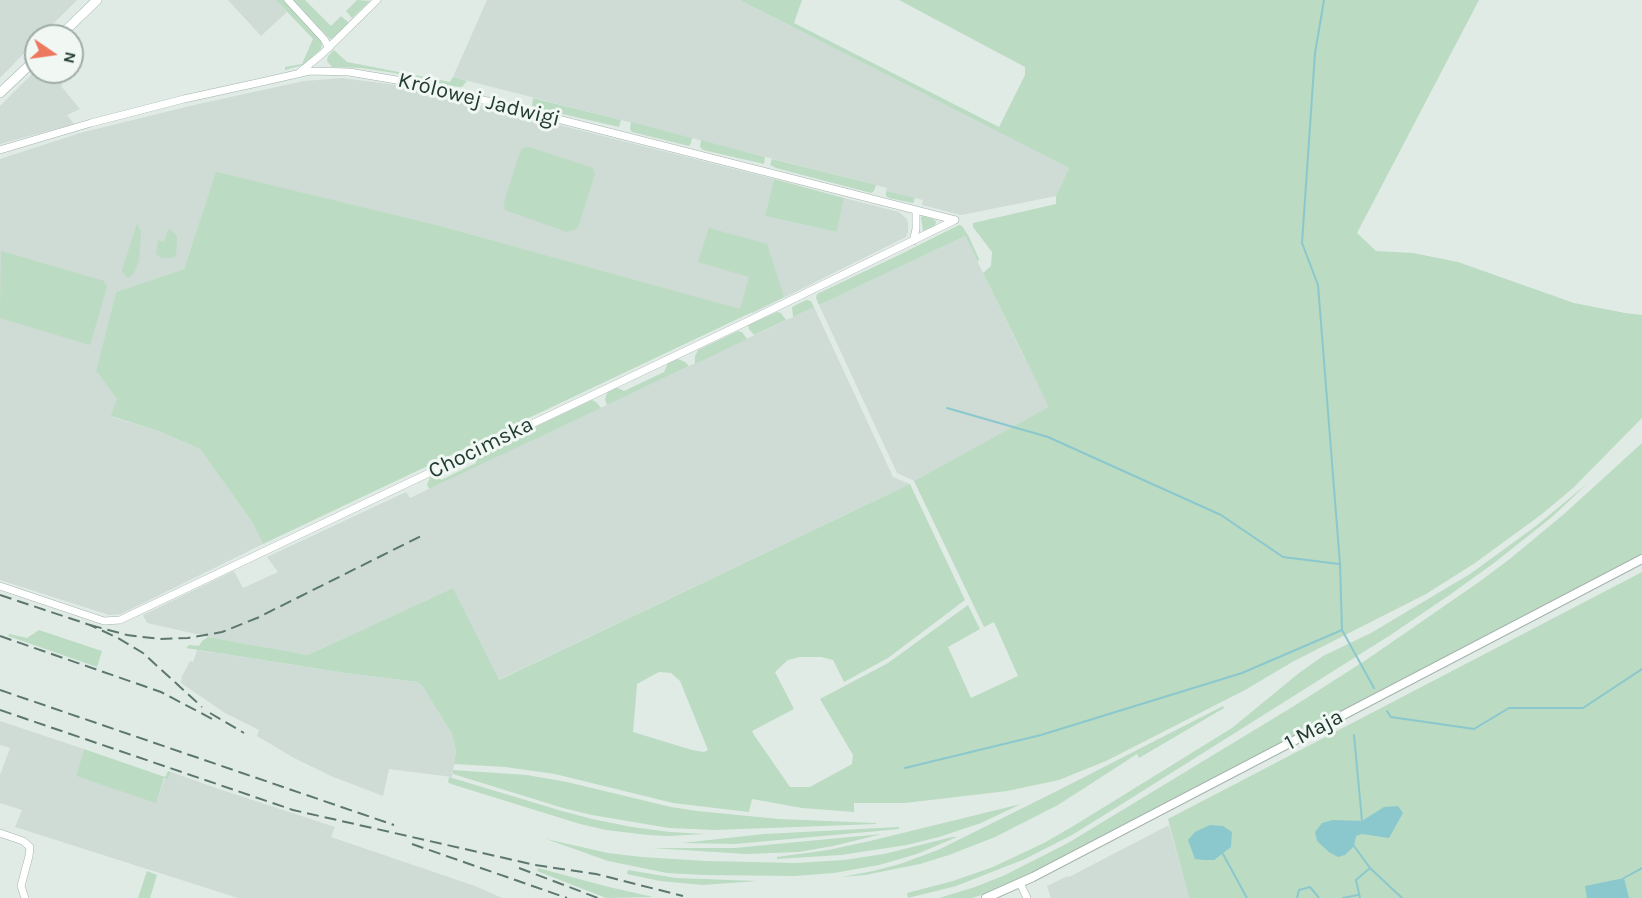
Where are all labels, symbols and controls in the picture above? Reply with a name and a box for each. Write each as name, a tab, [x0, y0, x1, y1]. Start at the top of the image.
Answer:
north arrow	[24, 24, 84, 84]
text: N	[60, 50, 81, 65]
street label: Królowej Jadwigi	[395, 67, 563, 133]
street label: Chocimska	[424, 411, 538, 485]
street label: 1 Maja	[1280, 704, 1348, 756]

